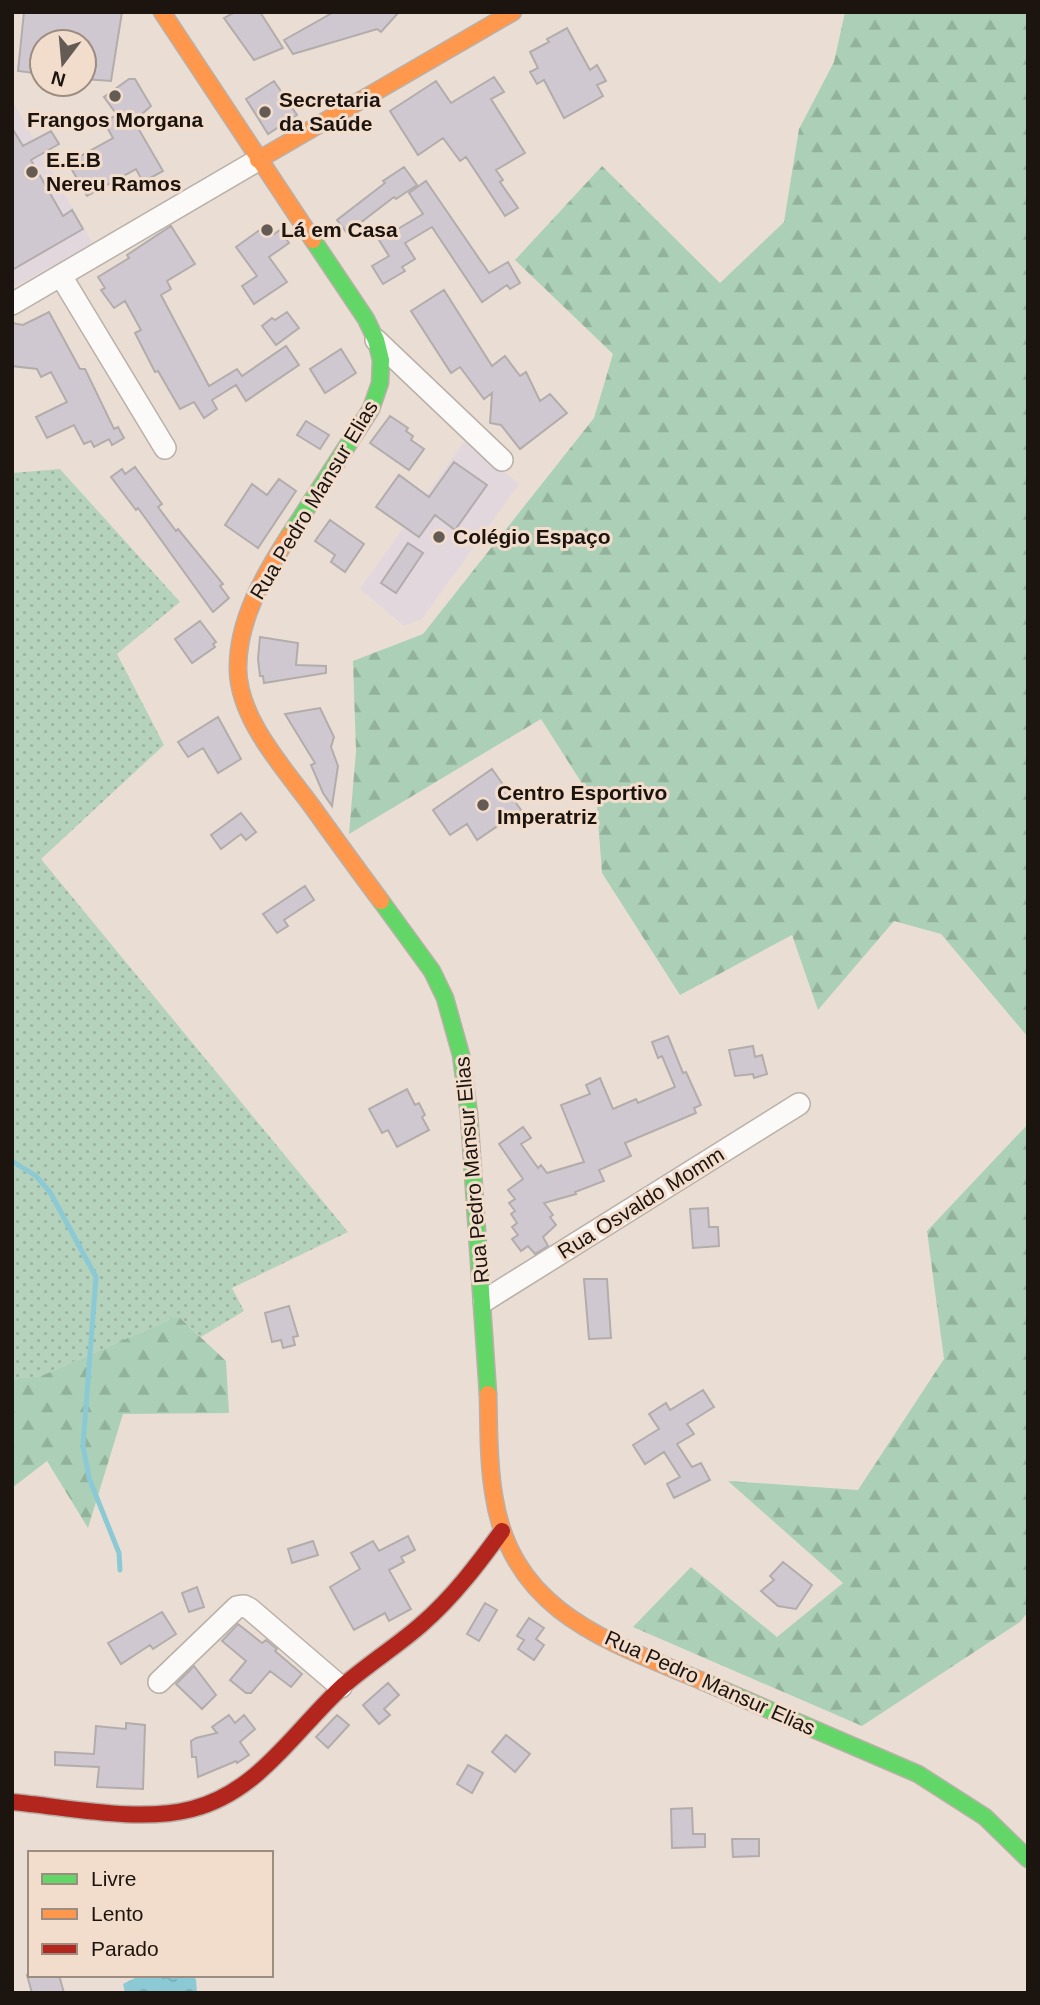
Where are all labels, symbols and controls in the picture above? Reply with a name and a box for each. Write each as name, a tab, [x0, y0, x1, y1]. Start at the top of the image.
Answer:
north arrow	[28, 28, 98, 98]
text: N	[49, 67, 68, 91]
marker: Frangos Morgana	[107, 88, 123, 104]
place label: Secretaria da Saúde	[279, 88, 381, 135]
marker: Secretaria da Saúde	[257, 104, 273, 120]
place label: Frangos Morgana	[27, 108, 203, 131]
place label: E.E.B Nereu Ramos	[46, 148, 181, 195]
marker: E.E.B Nereu Ramos	[24, 164, 40, 180]
place label: Lá em Casa	[281, 218, 398, 241]
marker: Lá em Casa	[259, 222, 275, 238]
street label: Rua Pedro Mansur Elias	[245, 396, 382, 603]
place label: Colégio Espaço	[453, 525, 611, 548]
marker: Colégio Espaço	[431, 529, 447, 545]
place label: Centro Esportivo Imperatriz	[497, 781, 667, 828]
marker: Centro Esportivo Imperatriz	[475, 797, 491, 813]
street label: Rua Pedro Mansur Elias	[450, 1056, 493, 1284]
street label: Rua Osvaldo Momm	[553, 1142, 728, 1263]
street label: Rua Pedro Mansur Elias	[602, 1626, 819, 1739]
legend	[28, 1851, 273, 1977]
text: Livre	[91, 1867, 137, 1890]
text: Lento	[91, 1902, 144, 1925]
text: Parado	[91, 1937, 159, 1960]

